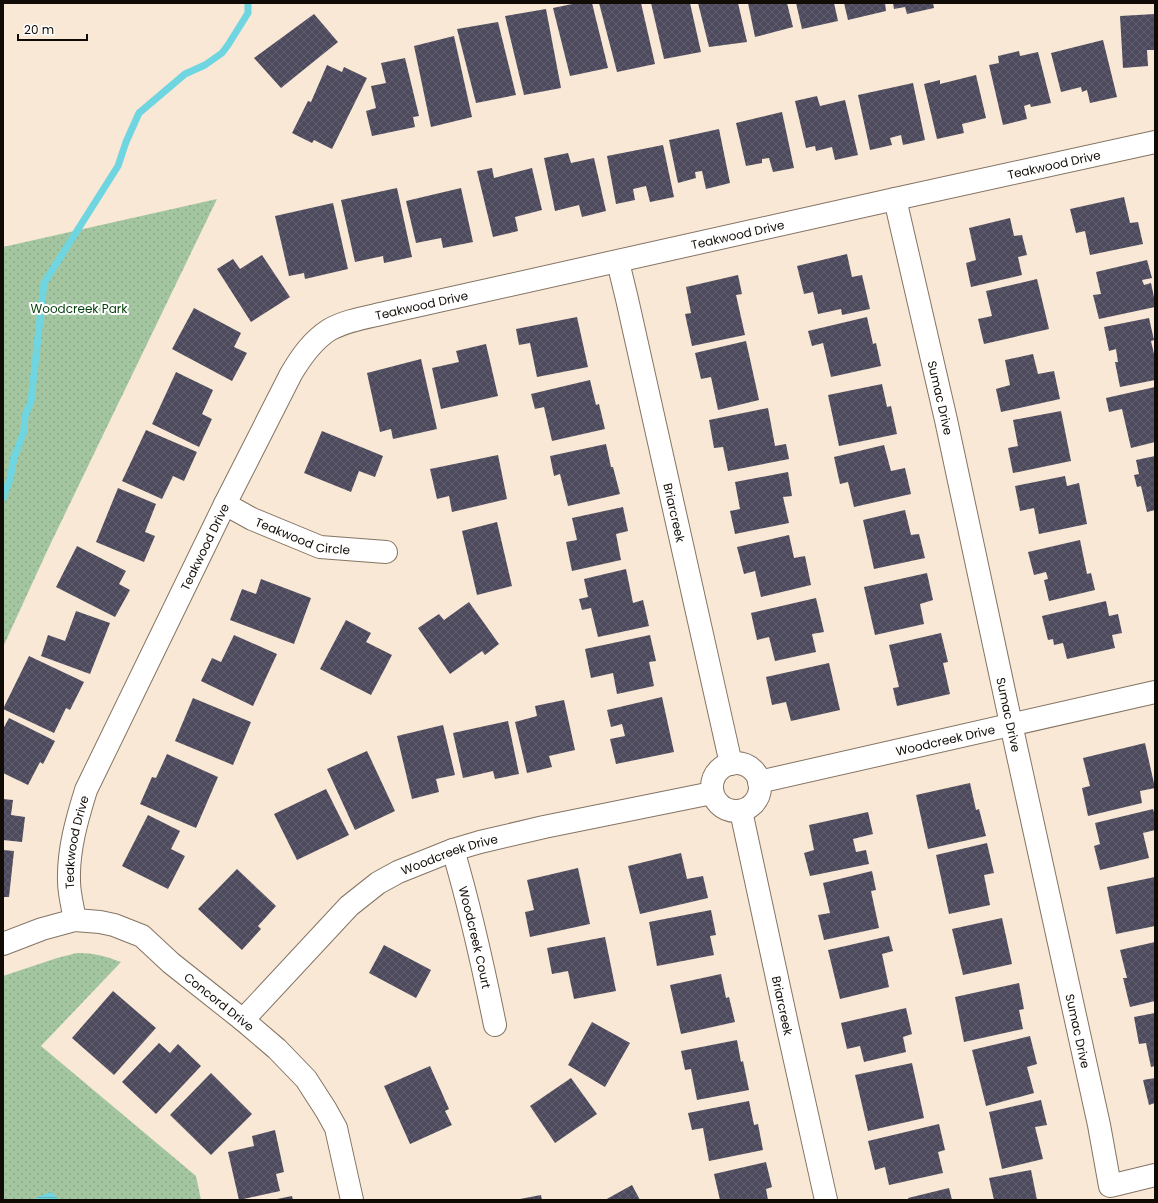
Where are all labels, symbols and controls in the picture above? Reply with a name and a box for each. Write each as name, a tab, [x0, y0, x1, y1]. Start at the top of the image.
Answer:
scale bar	[18, 16, 87, 42]
text: 20 m	[24, 21, 54, 38]
street label: Teakwood Drive	[1006, 146, 1102, 183]
street label: Teakwood Drive	[689, 216, 786, 253]
street label: Teakwood Drive	[373, 286, 470, 323]
park label: Woodcreek Park	[31, 300, 128, 317]
street label: Sumac Drive	[924, 359, 957, 437]
street label: Briarcreek	[660, 481, 690, 545]
street label: Teakwood Drive	[176, 500, 233, 593]
street label: Teakwood Circle	[253, 513, 351, 558]
street label: Sumac Drive	[993, 676, 1025, 753]
street label: Woodcreek Drive	[894, 720, 997, 759]
street label: Teakwood Drive	[60, 793, 92, 889]
street label: Woodcreek Drive	[398, 830, 499, 878]
street label: Woodcreek Court	[455, 884, 496, 990]
street label: Concord Drive	[181, 968, 258, 1035]
street label: Briarcreek	[768, 974, 798, 1038]
street label: Sumac Drive	[1062, 992, 1095, 1070]

